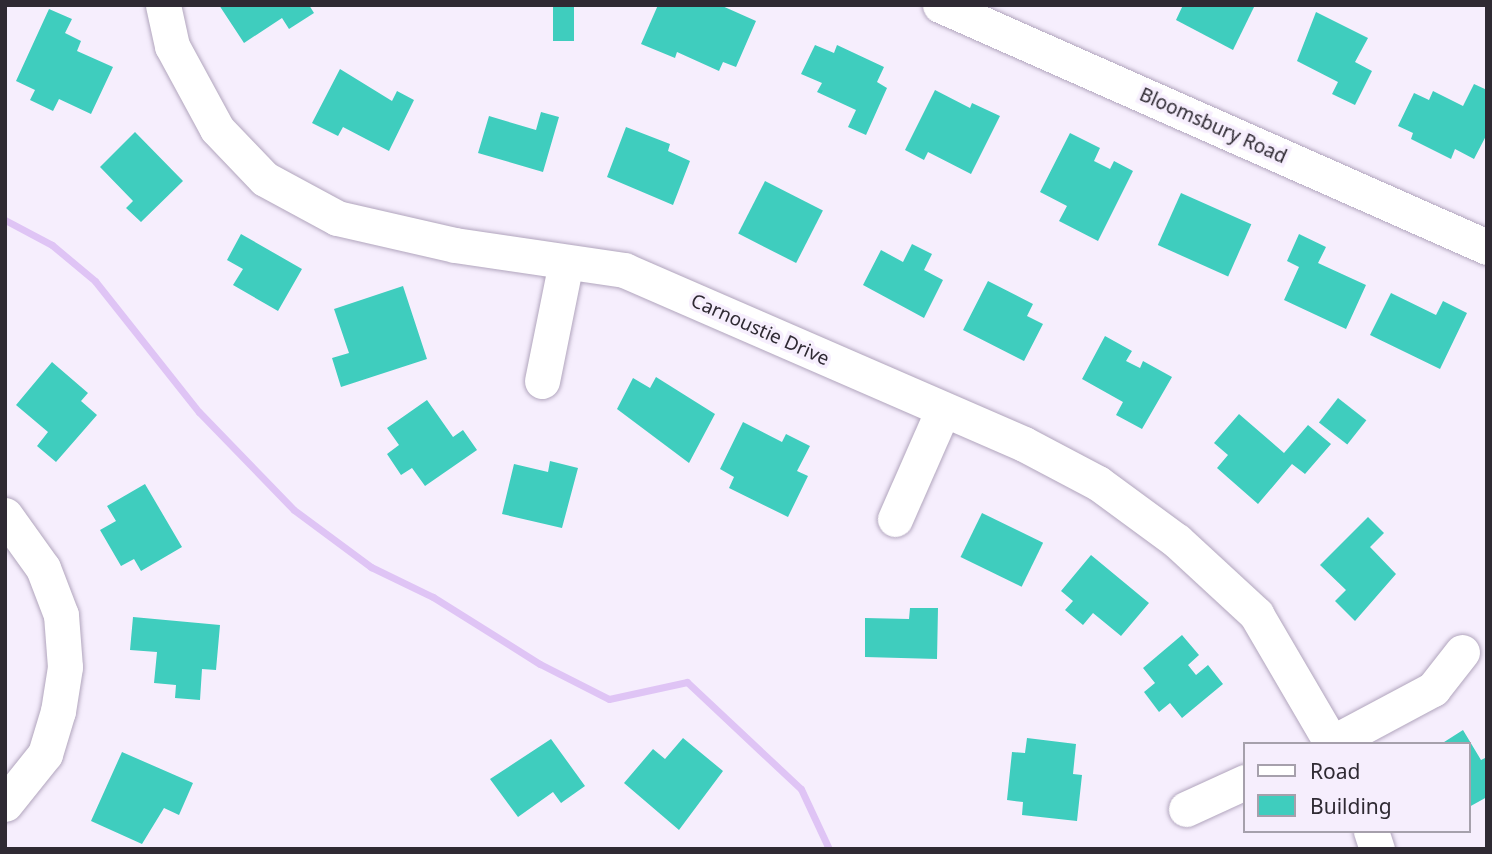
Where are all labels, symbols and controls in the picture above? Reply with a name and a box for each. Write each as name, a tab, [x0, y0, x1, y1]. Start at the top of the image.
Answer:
street label: Bloomsbury Road	[1136, 83, 1290, 169]
street label: Carnoustie Drive	[687, 289, 833, 371]
legend	[1244, 742, 1471, 833]
text: Road	[1310, 757, 1360, 785]
text: Building	[1310, 792, 1392, 820]

